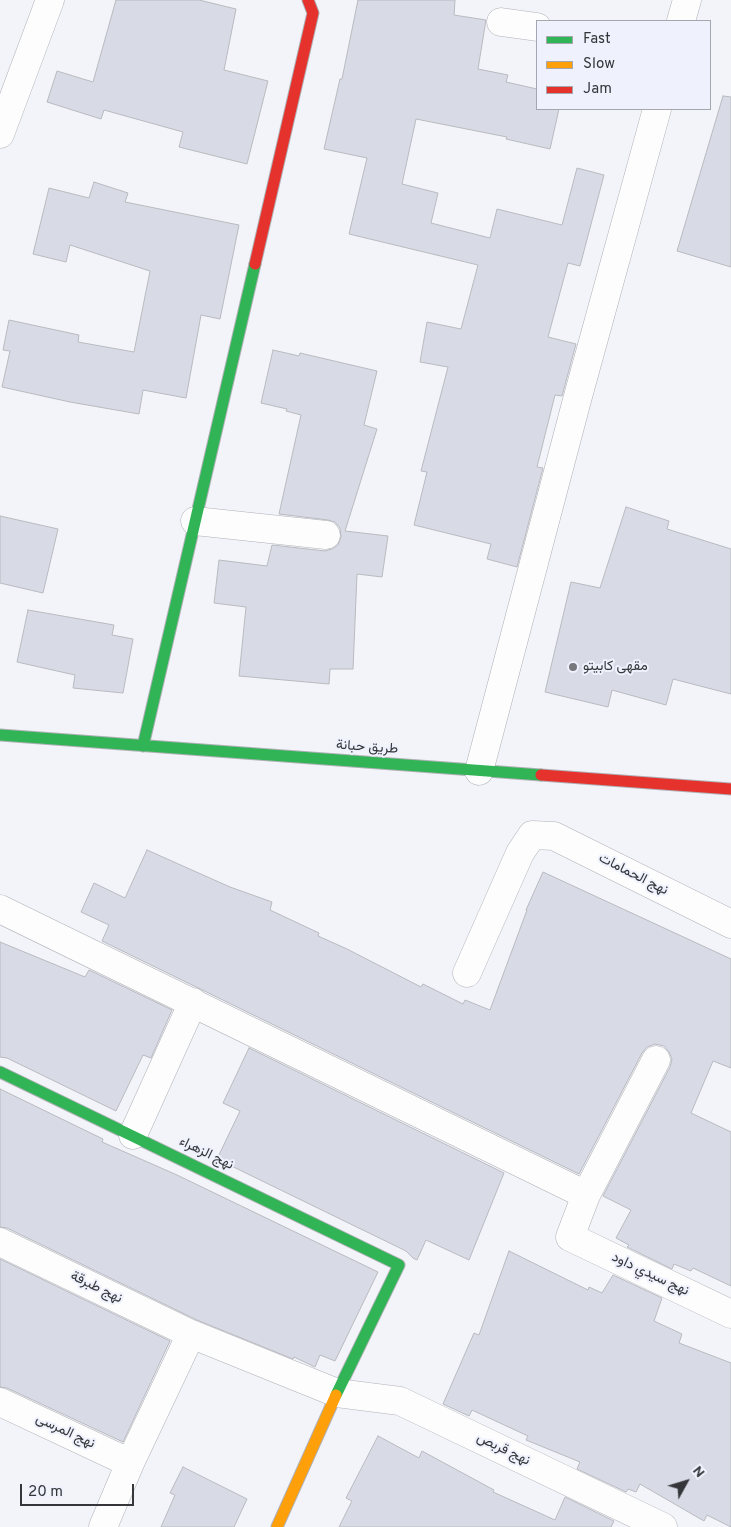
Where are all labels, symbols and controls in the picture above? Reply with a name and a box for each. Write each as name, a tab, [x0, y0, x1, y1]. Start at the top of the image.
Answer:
legend	[536, 20, 711, 110]
text: Fast	[583, 30, 611, 49]
text: Slow	[583, 55, 615, 74]
text: Jam	[583, 80, 612, 99]
place label: مقهى كابيتو	[583, 659, 648, 675]
marker: مقهى كابيتو	[567, 661, 579, 673]
street label: طريق حبانة	[335, 737, 399, 759]
street label: نهج الحمامات	[595, 850, 671, 900]
street label: نهج الزهراء	[176, 1134, 236, 1174]
street label: نهج سيدي داود	[609, 1250, 691, 1300]
street label: نهج طبرقة	[67, 1268, 125, 1308]
street label: نهج المرسى	[33, 1411, 97, 1453]
street label: نهج قربص	[474, 1430, 532, 1470]
north arrow	[661, 1457, 711, 1507]
text: N	[688, 1463, 708, 1482]
scale bar	[22, 1474, 136, 1506]
text: 20 m	[28, 1483, 63, 1502]

